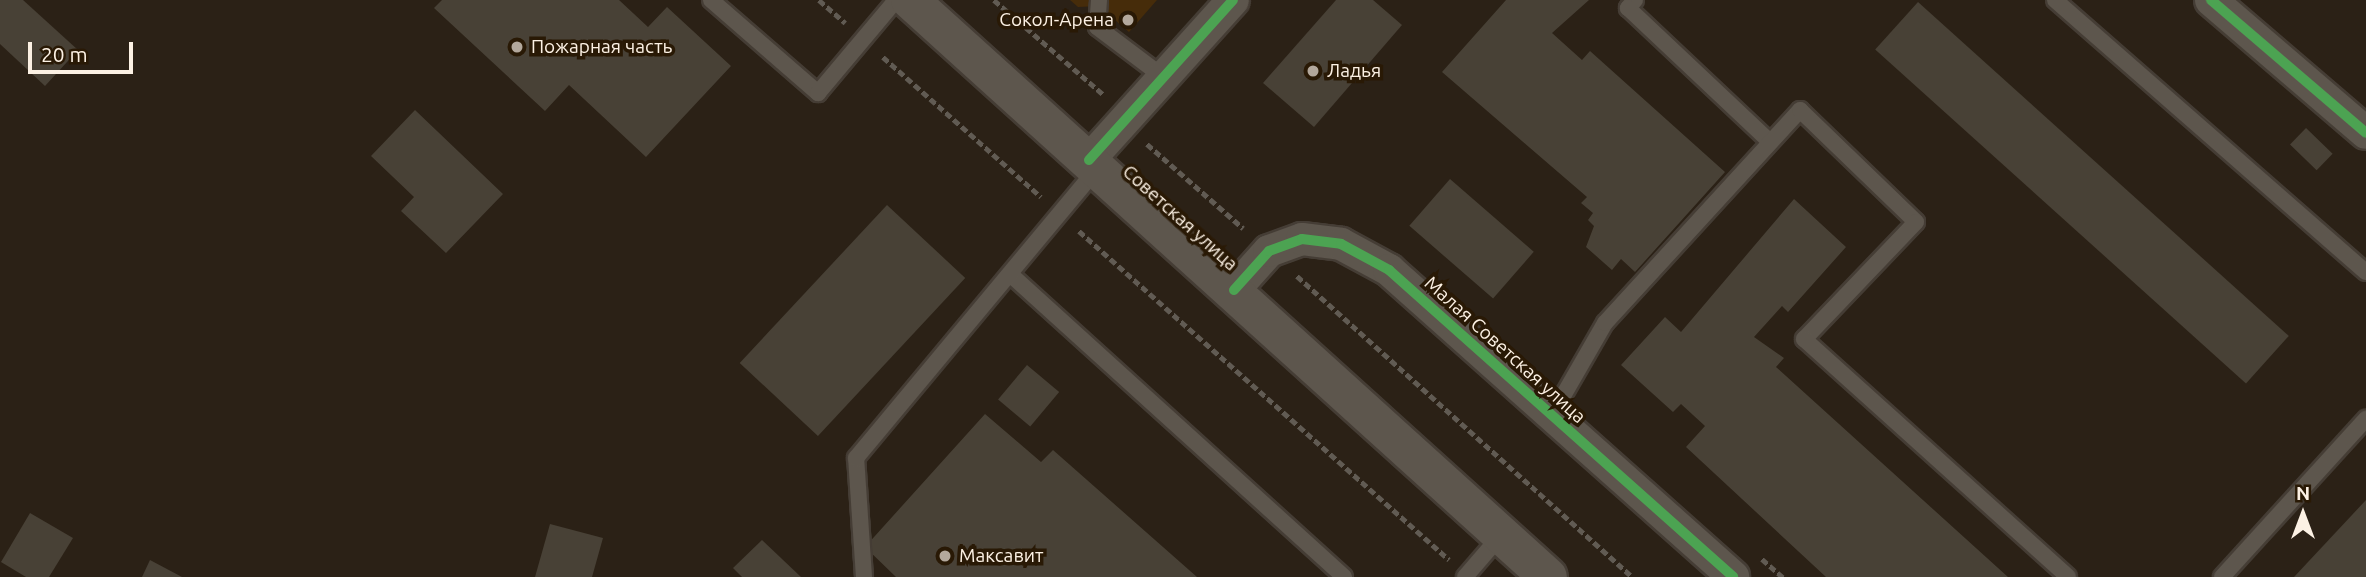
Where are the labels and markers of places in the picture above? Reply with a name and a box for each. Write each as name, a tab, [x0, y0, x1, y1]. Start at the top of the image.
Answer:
place label: Сокол-Арена	[999, 9, 1114, 31]
marker: Сокол-Арена	[1120, 12, 1136, 28]
place label: Пожарная часть	[531, 36, 672, 58]
marker: Пожарная часть	[509, 39, 525, 55]
place label: Ладья	[1327, 60, 1381, 82]
marker: Ладья	[1305, 63, 1321, 79]
place label: Максавит	[959, 545, 1044, 567]
marker: Максавит	[937, 548, 953, 564]

